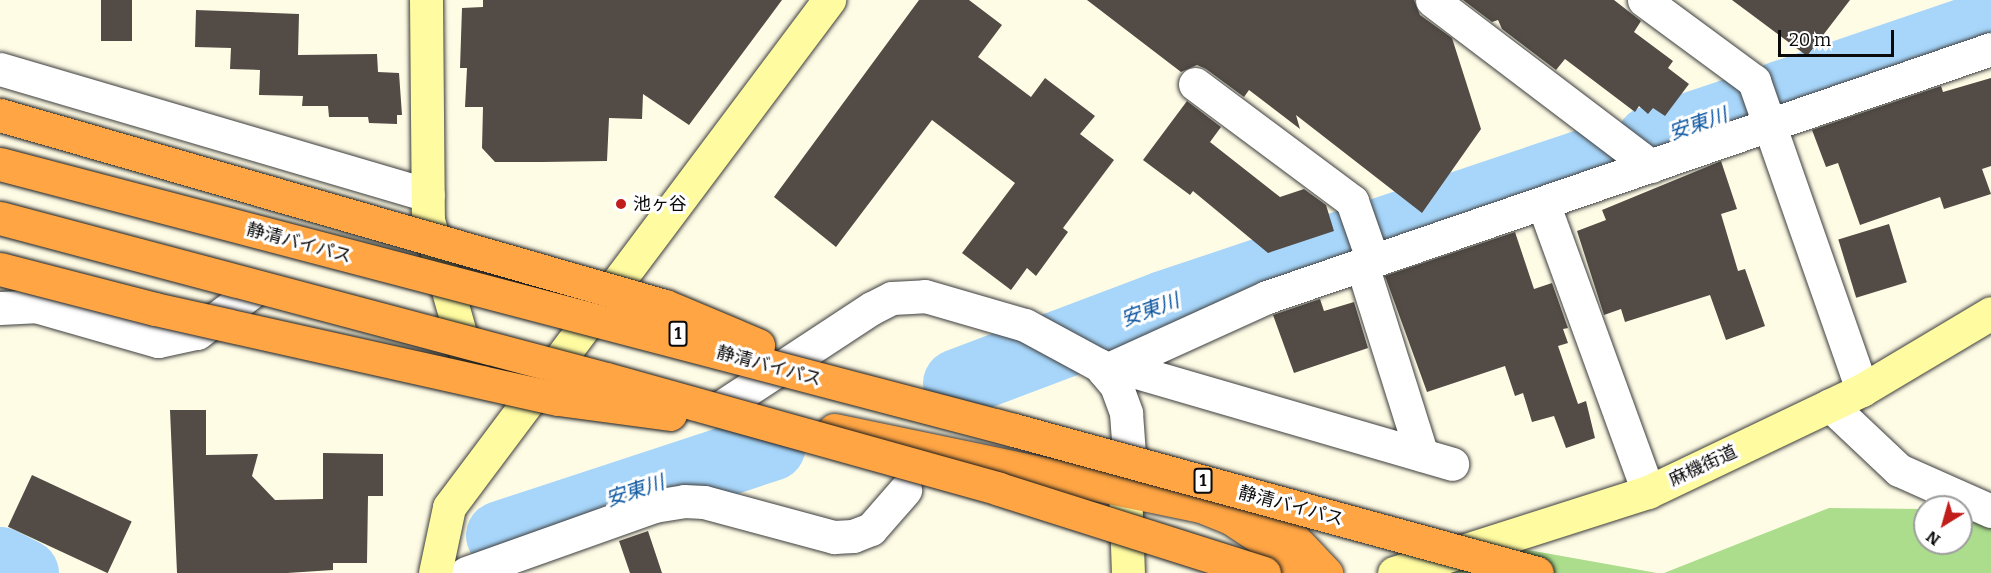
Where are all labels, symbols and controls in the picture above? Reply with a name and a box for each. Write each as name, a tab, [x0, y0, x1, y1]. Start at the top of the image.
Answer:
scale bar	[1781, 18, 1896, 56]
text: 20 m	[1789, 29, 1831, 51]
water label: 安東川	[1666, 103, 1730, 145]
place label: 池ヶ谷	[633, 193, 687, 215]
marker: 池ヶ谷	[614, 197, 628, 211]
street label: 静清バイパス	[244, 219, 354, 267]
water label: 安東川	[1118, 288, 1182, 332]
road number: 1	[668, 321, 688, 347]
street label: 静清バイパス	[714, 342, 824, 390]
street label: 麻機街道	[1666, 441, 1740, 491]
road number: 1	[1192, 468, 1214, 494]
water label: 安東川	[603, 470, 667, 512]
street label: 静清バイパス	[1236, 482, 1346, 530]
north arrow	[1913, 495, 1973, 555]
text: N	[1922, 527, 1944, 549]

